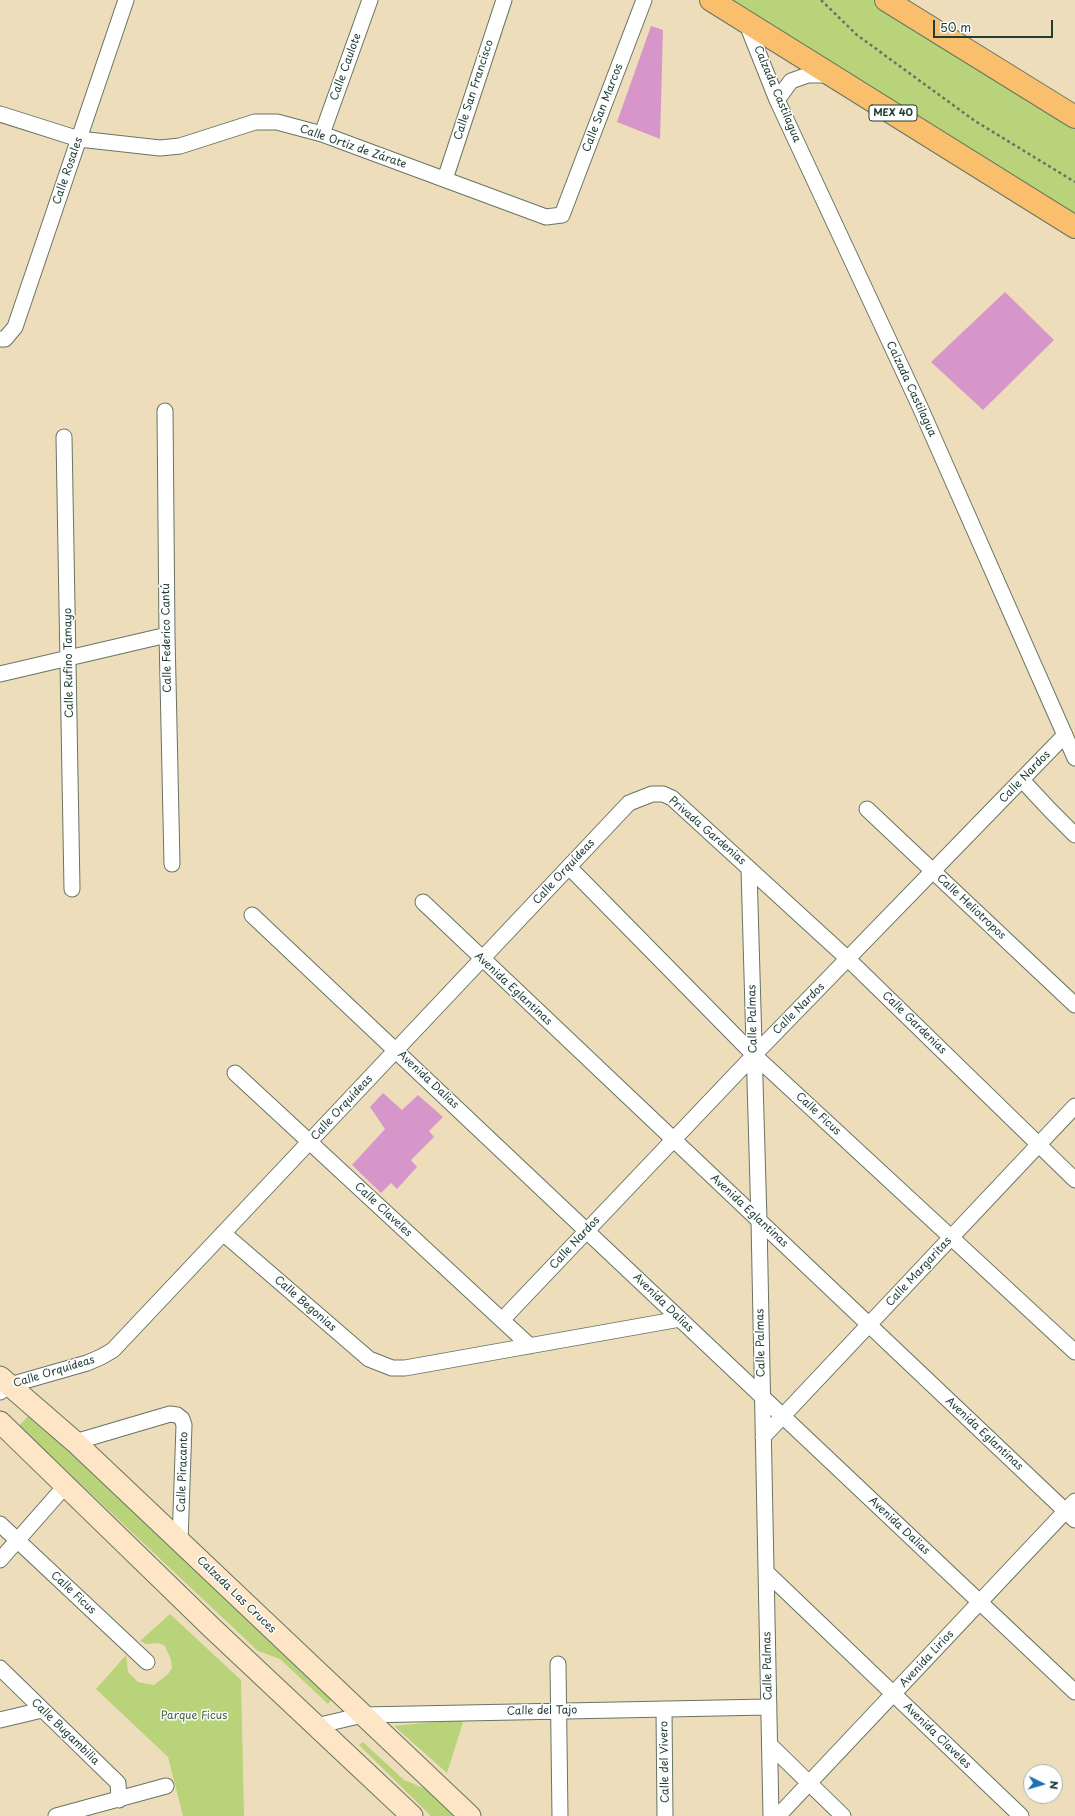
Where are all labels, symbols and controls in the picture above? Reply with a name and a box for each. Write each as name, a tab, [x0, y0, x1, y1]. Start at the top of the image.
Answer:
scale bar	[935, 12, 1055, 38]
text: 50 m	[940, 18, 971, 36]
street label: Calle Caulote	[328, 32, 364, 102]
street label: Calle San Francisco	[452, 38, 496, 142]
street label: Calzada Castilagua	[751, 44, 803, 144]
street label: Calle San Marcos	[580, 62, 626, 154]
road number: MEX 40	[869, 105, 917, 121]
street label: Calle Ortiz de Zárate	[298, 122, 408, 172]
street label: Calle Rosales	[50, 136, 86, 206]
street label: Calzada Castilagua	[883, 339, 939, 439]
street label: Calle Federico Cantú	[159, 583, 175, 693]
street label: Calle Rufino Tamayo	[61, 608, 77, 718]
street label: Calle Nardos	[997, 748, 1053, 806]
street label: Privada Gardenias	[666, 794, 748, 868]
street label: Calle Orquídeas	[530, 837, 598, 907]
street label: Calle Heliotropos	[934, 872, 1008, 942]
street label: Avenida Eglantinas	[472, 950, 554, 1028]
street label: Calle Nardos	[770, 980, 828, 1038]
street label: Calle Palmas	[746, 985, 760, 1053]
street label: Calle Gardenias	[879, 989, 949, 1057]
street label: Avenida Dalias	[395, 1048, 461, 1112]
street label: Calle Orquídeas	[308, 1073, 376, 1143]
street label: Calle Ficus	[793, 1090, 843, 1138]
street label: Avenida Eglantinas	[708, 1172, 790, 1250]
street label: Calle Claveles	[352, 1180, 414, 1240]
street label: Calle Nardos	[547, 1214, 603, 1272]
street label: Calle Margaritas	[883, 1235, 955, 1309]
street label: Avenida Dalias	[630, 1271, 696, 1335]
street label: Calle Begonias	[271, 1273, 339, 1335]
street label: Calle Palmas	[754, 1309, 768, 1377]
street label: Calle Orquídeas	[12, 1353, 96, 1391]
street label: Avenida Eglantinas	[943, 1395, 1025, 1473]
street label: Calle Piracanto	[175, 1431, 191, 1513]
street label: Avenida Dalias	[866, 1494, 932, 1558]
street label: Calzada Las Cruces	[194, 1554, 278, 1636]
street label: Calle Ficus	[48, 1569, 98, 1617]
street label: Avenida Lirios	[897, 1628, 957, 1690]
street label: Calle Palmas	[761, 1632, 775, 1700]
street label: Calle Bugambilia	[28, 1696, 102, 1768]
street label: Avenida Claveles	[900, 1700, 974, 1772]
street label: Calle del Tajo	[506, 1704, 578, 1718]
park label: Parque Ficus	[161, 1709, 227, 1723]
street label: Calle del Vivero	[658, 1721, 672, 1803]
north arrow	[1023, 1764, 1063, 1804]
text: N	[1046, 1780, 1063, 1790]

